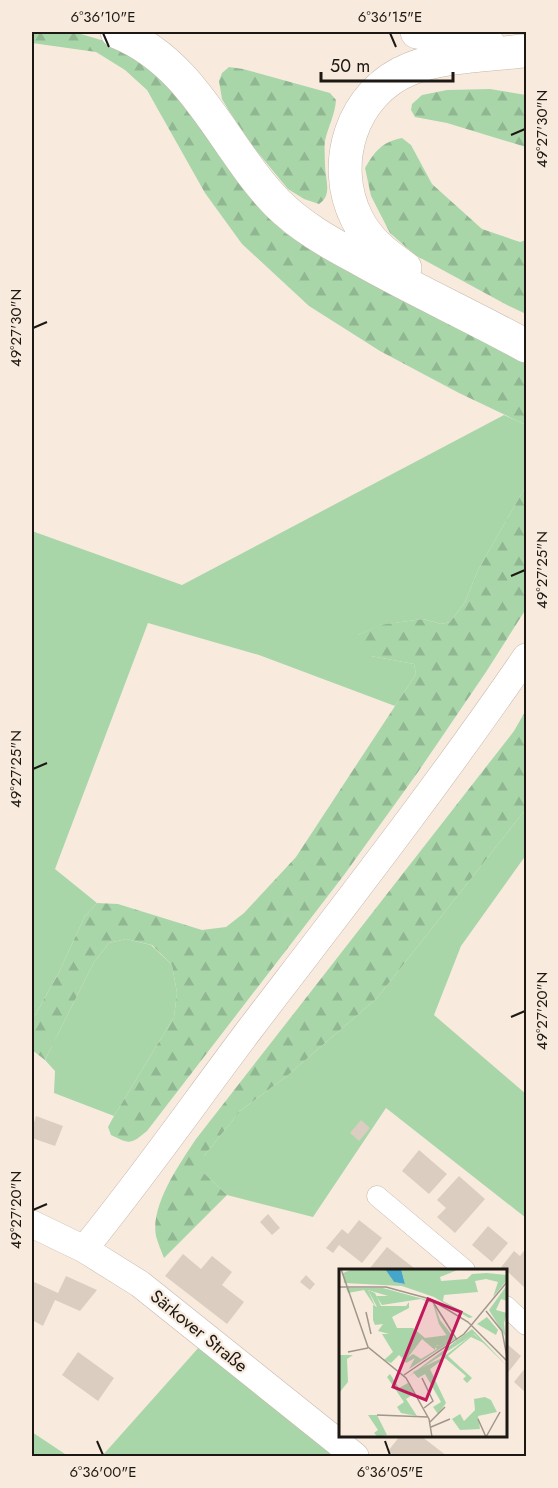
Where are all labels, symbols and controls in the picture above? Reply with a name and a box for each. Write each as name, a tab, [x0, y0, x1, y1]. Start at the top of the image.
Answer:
text: 6°36'10"E	[71, 6, 135, 28]
text: 6°36'15"E	[358, 6, 422, 28]
scale bar	[321, 45, 453, 83]
text: 50 m	[330, 53, 370, 79]
text: 49°27'30"N	[531, 90, 553, 168]
text: 49°27'30"N	[5, 289, 27, 367]
text: 49°27'25"N	[531, 531, 553, 609]
text: 49°27'25"N	[5, 730, 27, 808]
text: 49°27'20"N	[531, 972, 553, 1050]
text: 49°27'20"N	[5, 1171, 27, 1249]
inset map	[339, 1269, 507, 1437]
street label: Särkover Straße	[145, 1283, 253, 1379]
text: 6°36'00"E	[69, 1461, 137, 1483]
text: 6°36'05"E	[357, 1461, 423, 1483]

